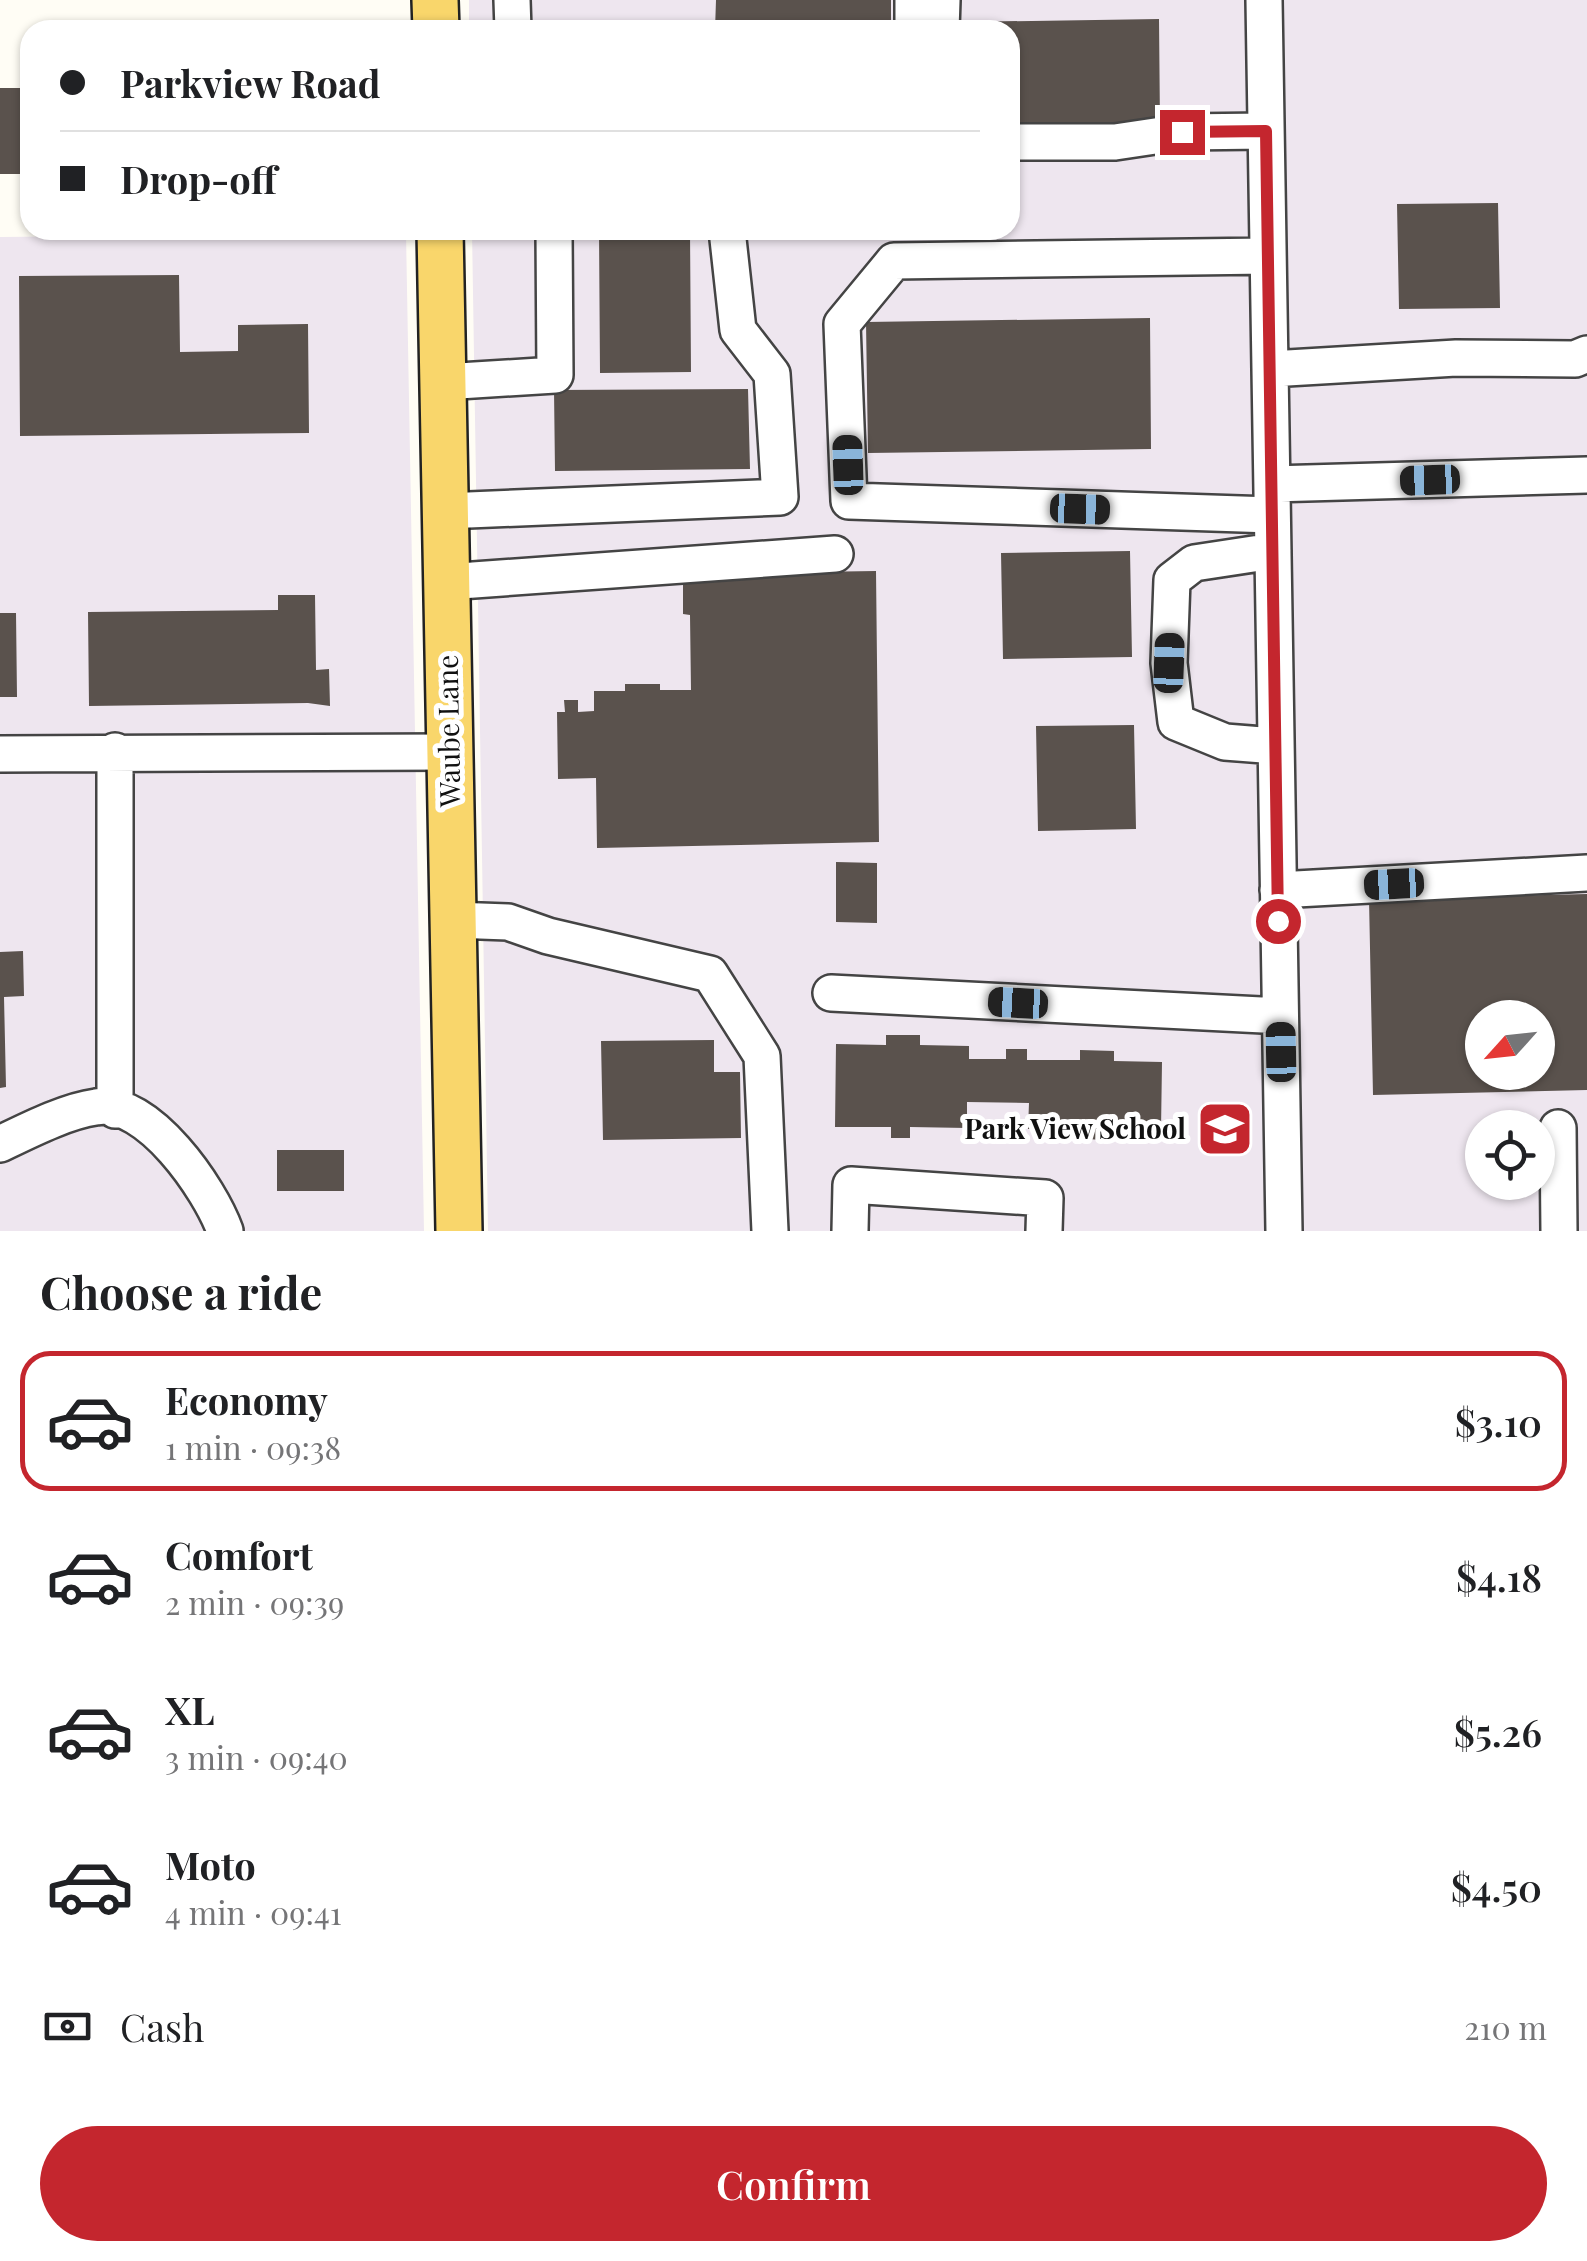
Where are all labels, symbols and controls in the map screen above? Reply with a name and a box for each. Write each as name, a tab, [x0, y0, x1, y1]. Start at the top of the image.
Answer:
text: Parkview Road	[120, 57, 380, 108]
route end	[1160, 110, 1205, 155]
text: Drop-off	[120, 153, 277, 204]
car	[832, 434, 864, 496]
car	[1399, 464, 1461, 496]
car	[1049, 493, 1111, 525]
car	[1153, 632, 1185, 694]
street label: Waube Lane	[428, 655, 467, 809]
car	[1363, 867, 1425, 901]
route start	[1256, 899, 1301, 944]
car	[987, 986, 1049, 1020]
north arrow	[1465, 1000, 1555, 1090]
map controls	[1465, 1000, 1555, 1200]
car	[1265, 1022, 1297, 1082]
school or university icon: Park View School	[1195, 1099, 1255, 1159]
place label: Park View School	[964, 1109, 1186, 1146]
button: locate	[1465, 1110, 1555, 1200]
text: Choose a ride	[40, 1261, 322, 1321]
text: Economy	[165, 1374, 328, 1425]
icon: car	[45, 1376, 135, 1466]
text: $3.10	[1455, 1396, 1542, 1447]
text: 1 min · 09:38	[165, 1425, 341, 1468]
text: Comfort	[165, 1529, 313, 1580]
icon: car	[45, 1531, 135, 1621]
text: $4.18	[1456, 1551, 1542, 1602]
text: 2 min · 09:39	[165, 1580, 344, 1623]
text: XL	[165, 1684, 214, 1735]
icon: car	[45, 1686, 135, 1776]
text: $5.26	[1454, 1706, 1542, 1757]
text: 3 min · 09:40	[165, 1735, 348, 1778]
text: Moto	[165, 1839, 256, 1890]
icon: car	[45, 1841, 135, 1931]
text: $4.50	[1451, 1861, 1542, 1912]
text: 4 min · 09:41	[165, 1890, 342, 1933]
icon: cash	[40, 1999, 95, 2054]
text: Cash	[120, 2001, 204, 2052]
text: 210 m	[1464, 2005, 1547, 2048]
button: Confirm	[40, 2126, 1547, 2241]

